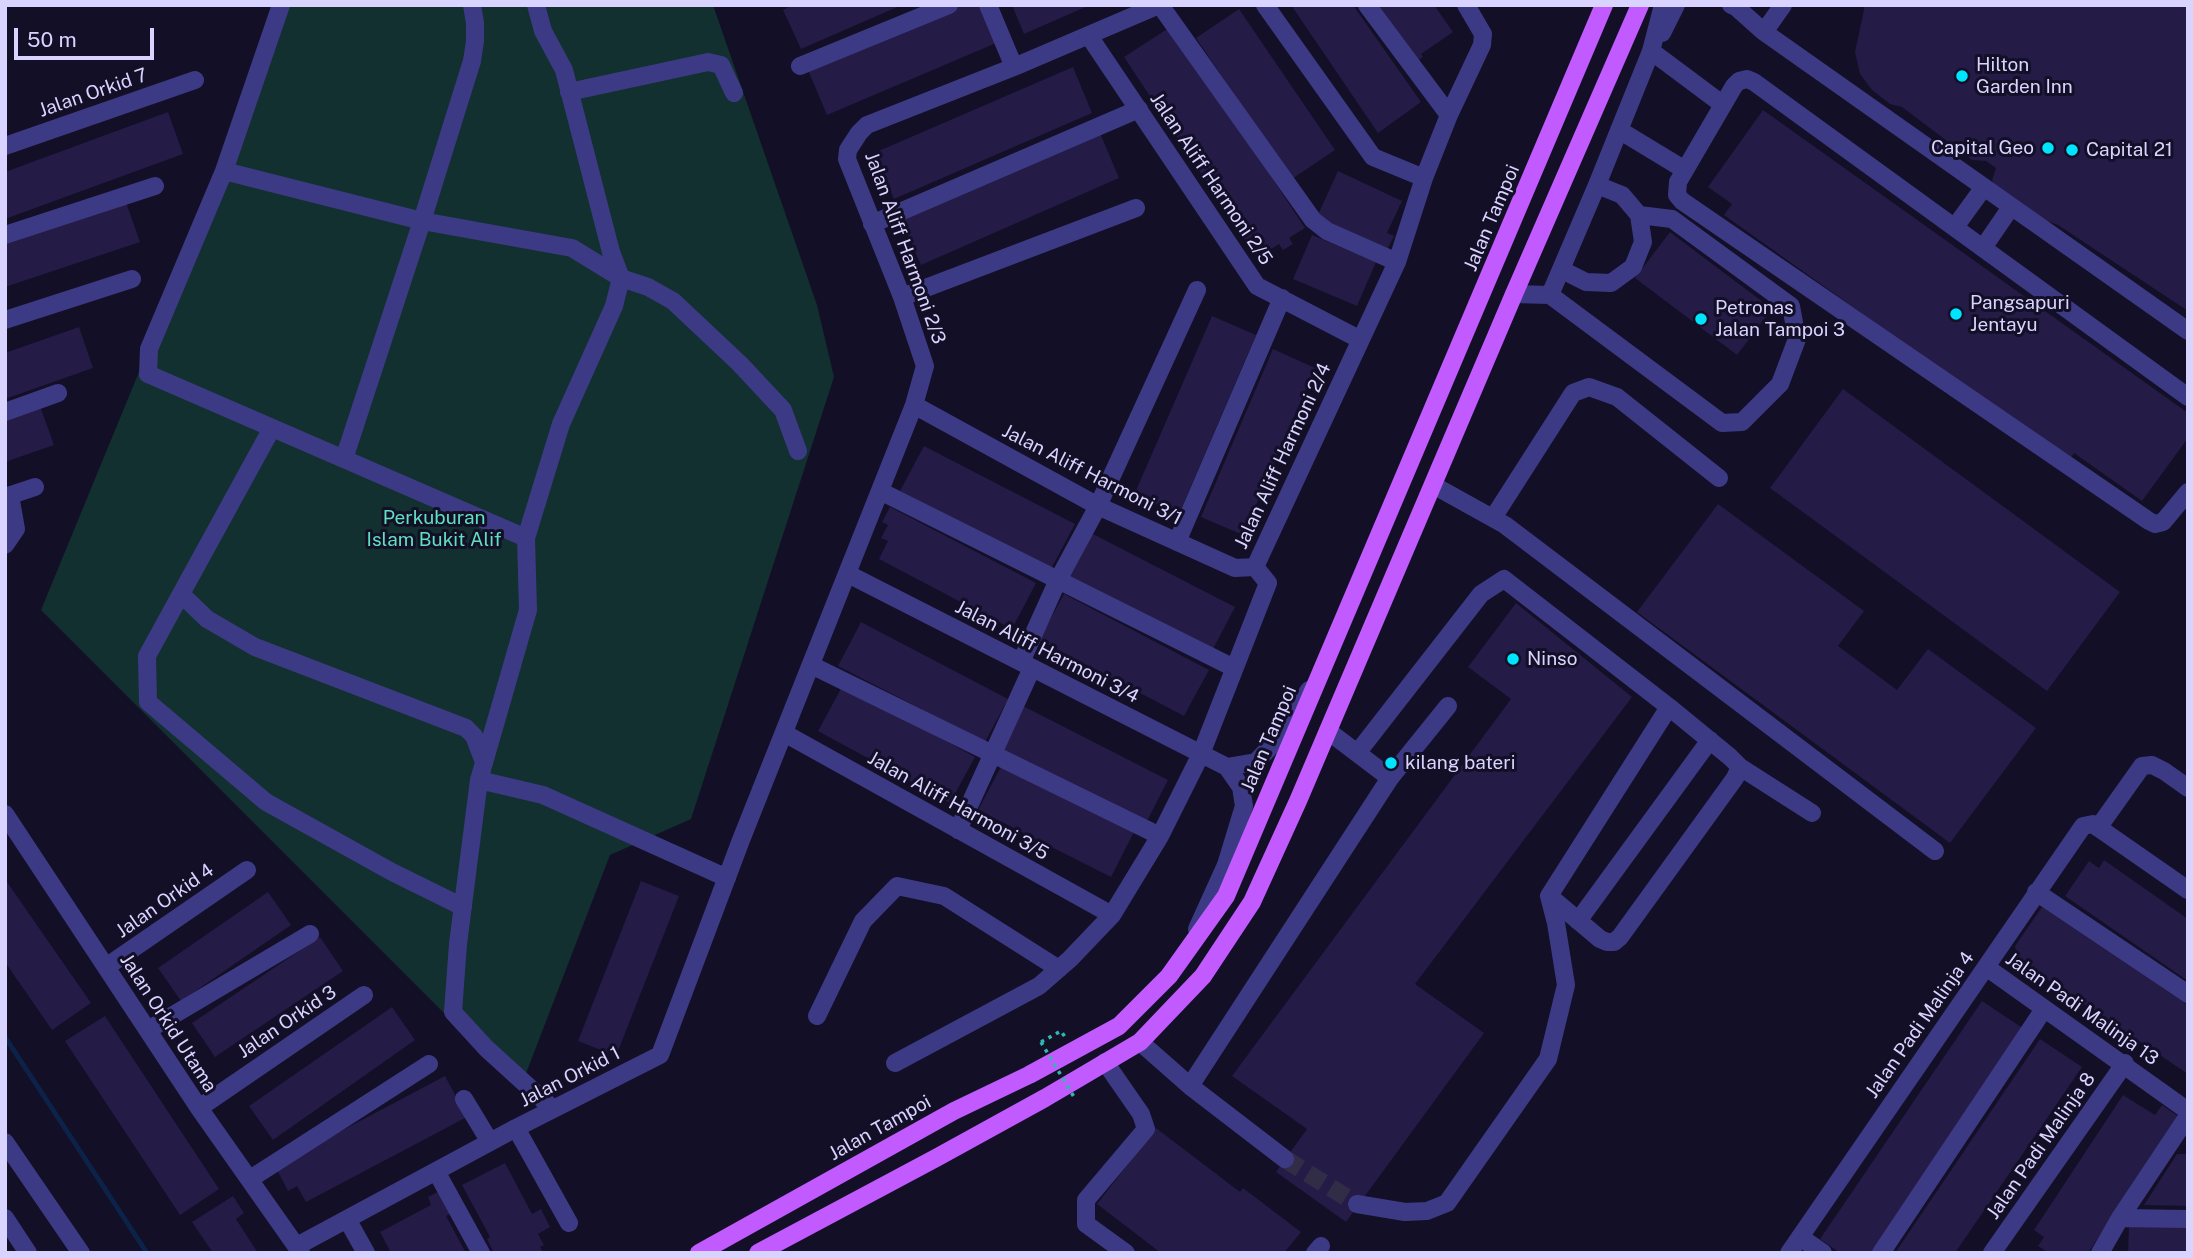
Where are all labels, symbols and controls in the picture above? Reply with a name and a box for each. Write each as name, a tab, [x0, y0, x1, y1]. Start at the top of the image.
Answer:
scale bar	[18, 14, 158, 58]
text: 50 m	[27, 27, 77, 52]
place label: Hilton Garden Inn	[1976, 54, 2073, 98]
street label: Jalan Orkid 7	[36, 64, 150, 122]
marker: Hilton Garden Inn	[1954, 68, 1970, 84]
street label: Jalan Aliff Harmoni 2/5	[1145, 89, 1277, 269]
place label: Capital Geo	[1931, 137, 2034, 159]
place label: Capital 21	[2086, 139, 2173, 161]
marker: Capital Geo	[2040, 140, 2056, 156]
marker: Capital 21	[2064, 142, 2080, 158]
street label: Jalan Aliff Harmoni 2/3	[860, 149, 950, 347]
street label: Jalan Tampoi	[1459, 161, 1525, 275]
place label: Pangsapuri Jentayu	[1970, 292, 2070, 336]
place label: Petronas Jalan Tampoi 3	[1715, 297, 1845, 341]
marker: Pangsapuri Jentayu	[1948, 306, 1964, 322]
marker: Petronas Jalan Tampoi 3	[1693, 311, 1709, 327]
street label: Jalan Aliff Harmoni 2/4	[1230, 359, 1336, 553]
street label: Jalan Aliff Harmoni 3/1	[998, 420, 1186, 530]
park label: Perkuburan Islam Bukit Alif	[367, 507, 501, 551]
street label: Jalan Aliff Harmoni 3/4	[951, 596, 1143, 708]
place label: Ninso	[1527, 648, 1577, 670]
marker: Ninso	[1505, 651, 1521, 667]
street label: Jalan Tampoi	[1236, 682, 1302, 796]
street label: Jalan Aliff Harmoni 3/5	[864, 747, 1052, 865]
place label: kilang bateri	[1405, 752, 1515, 774]
marker: kilang bateri	[1383, 755, 1399, 771]
street label: Jalan Orkid 4	[112, 859, 218, 943]
street label: Jalan Padi Malinja 4	[1861, 947, 1979, 1103]
street label: Jalan Padi Malinja 13	[2001, 948, 2163, 1070]
street label: Jalan Orkid Utama	[115, 949, 221, 1097]
street label: Jalan Orkid 3	[233, 981, 341, 1063]
street label: Jalan Orkid 1	[516, 1042, 624, 1112]
street label: Jalan Padi Malinja 8	[1982, 1068, 2100, 1224]
street label: Jalan Tampoi	[825, 1091, 935, 1165]

